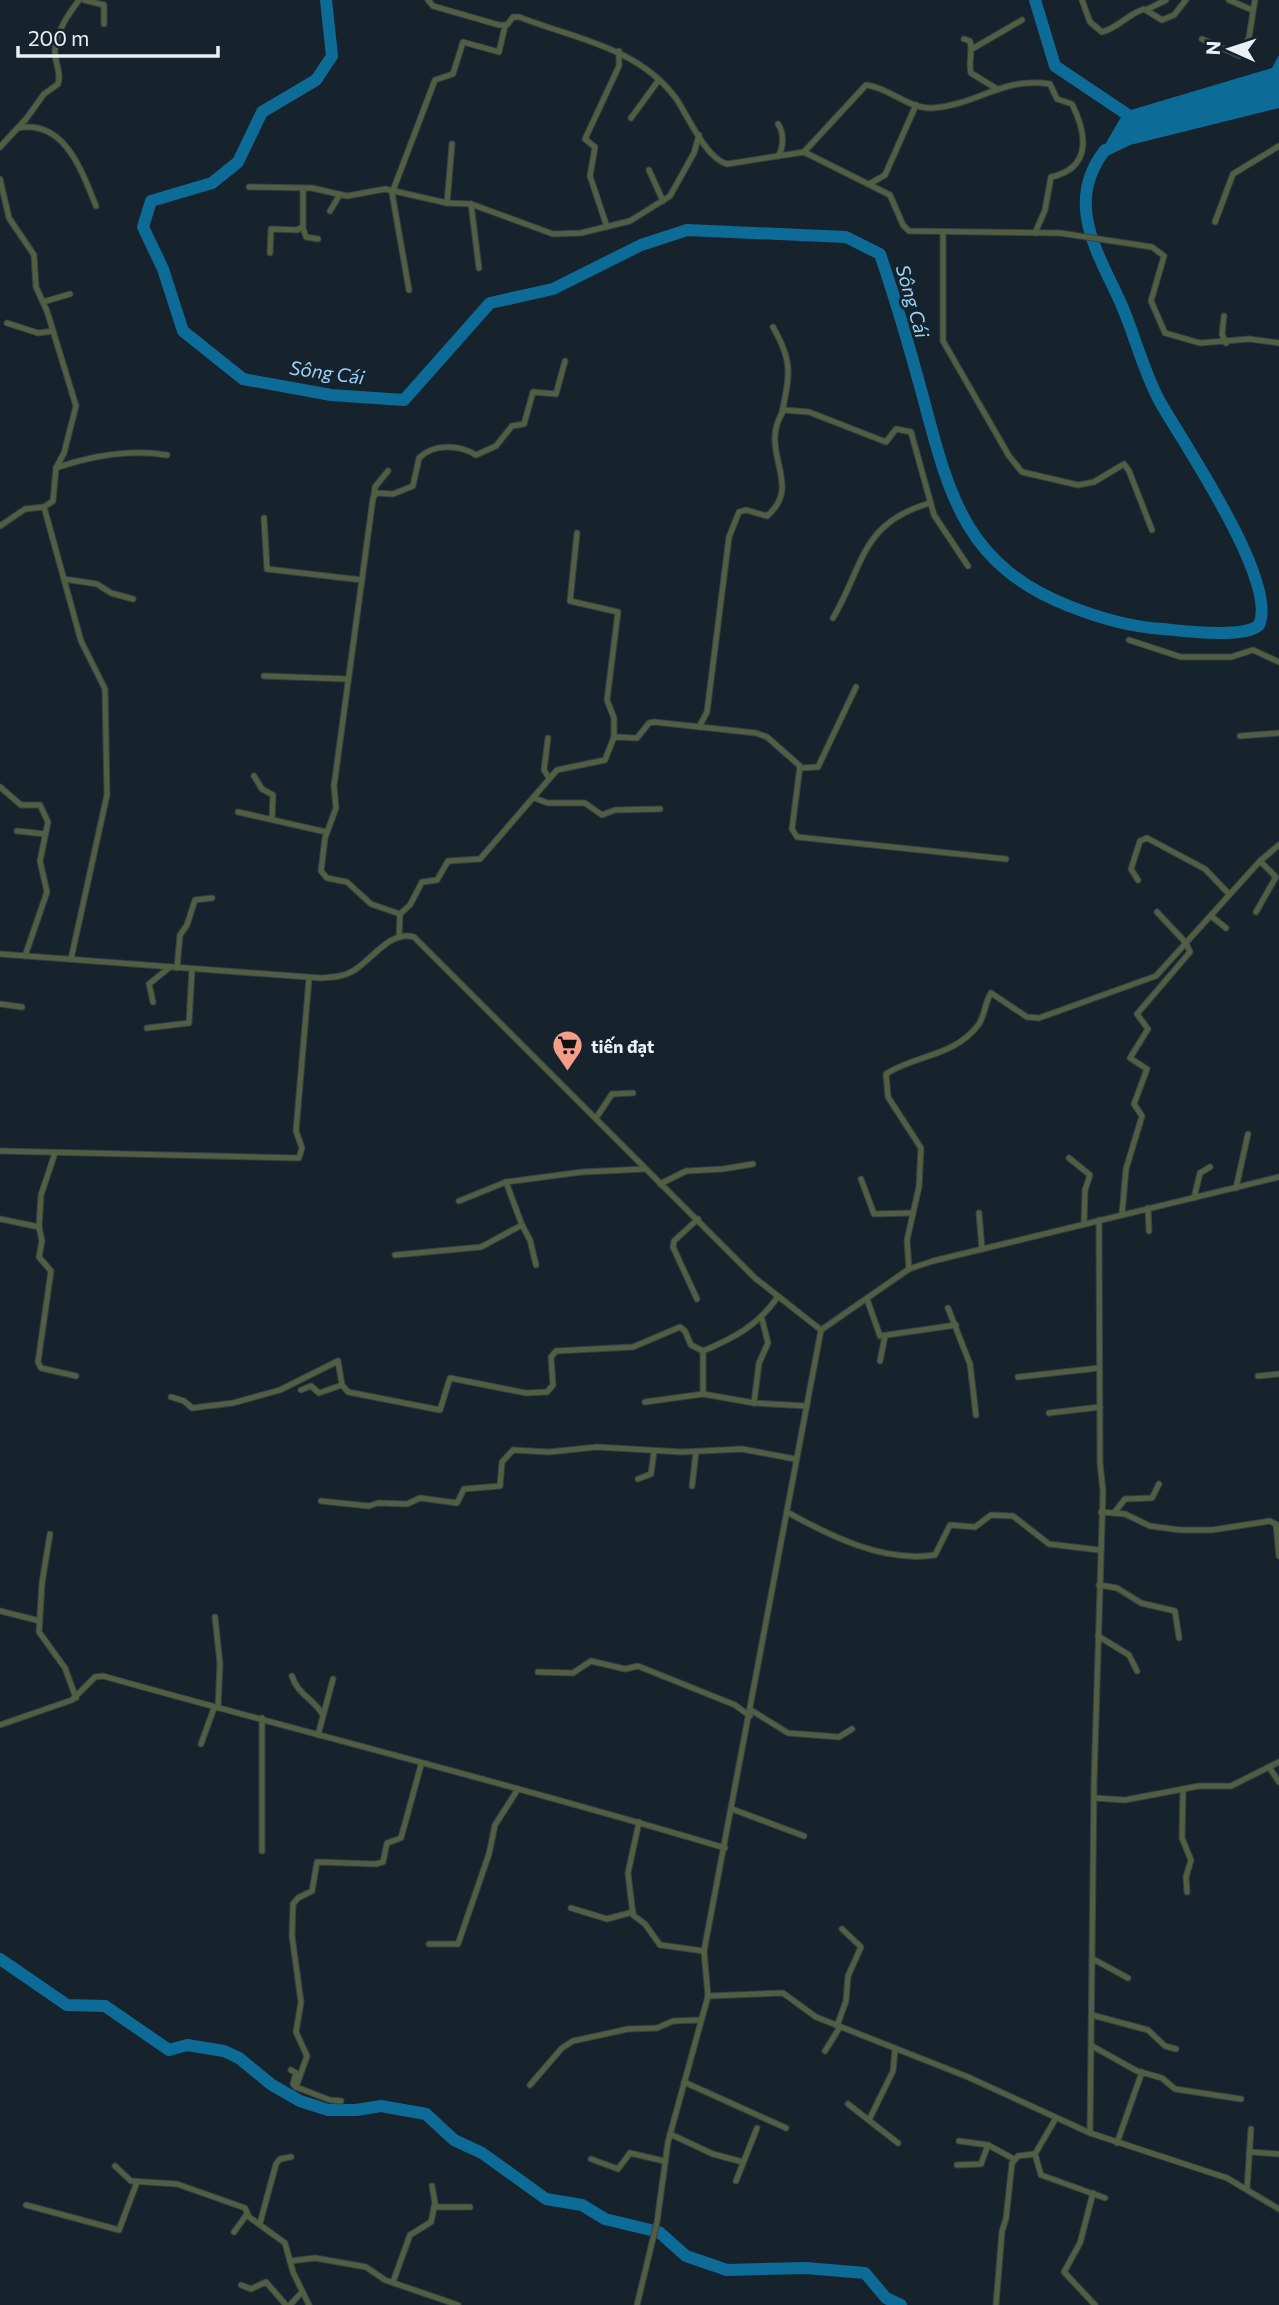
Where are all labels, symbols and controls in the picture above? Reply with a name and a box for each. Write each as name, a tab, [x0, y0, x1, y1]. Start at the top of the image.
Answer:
scale bar	[18, 14, 217, 58]
north arrow	[1195, 14, 1265, 84]
text: 200 m	[28, 25, 89, 50]
text: N	[1201, 40, 1224, 56]
water label: Sông Cái	[892, 262, 935, 341]
water label: Sông Cái	[288, 355, 367, 389]
supermarket icon: tiến đạt	[551, 1029, 585, 1073]
place label: tiến đạt	[591, 1035, 655, 1057]

